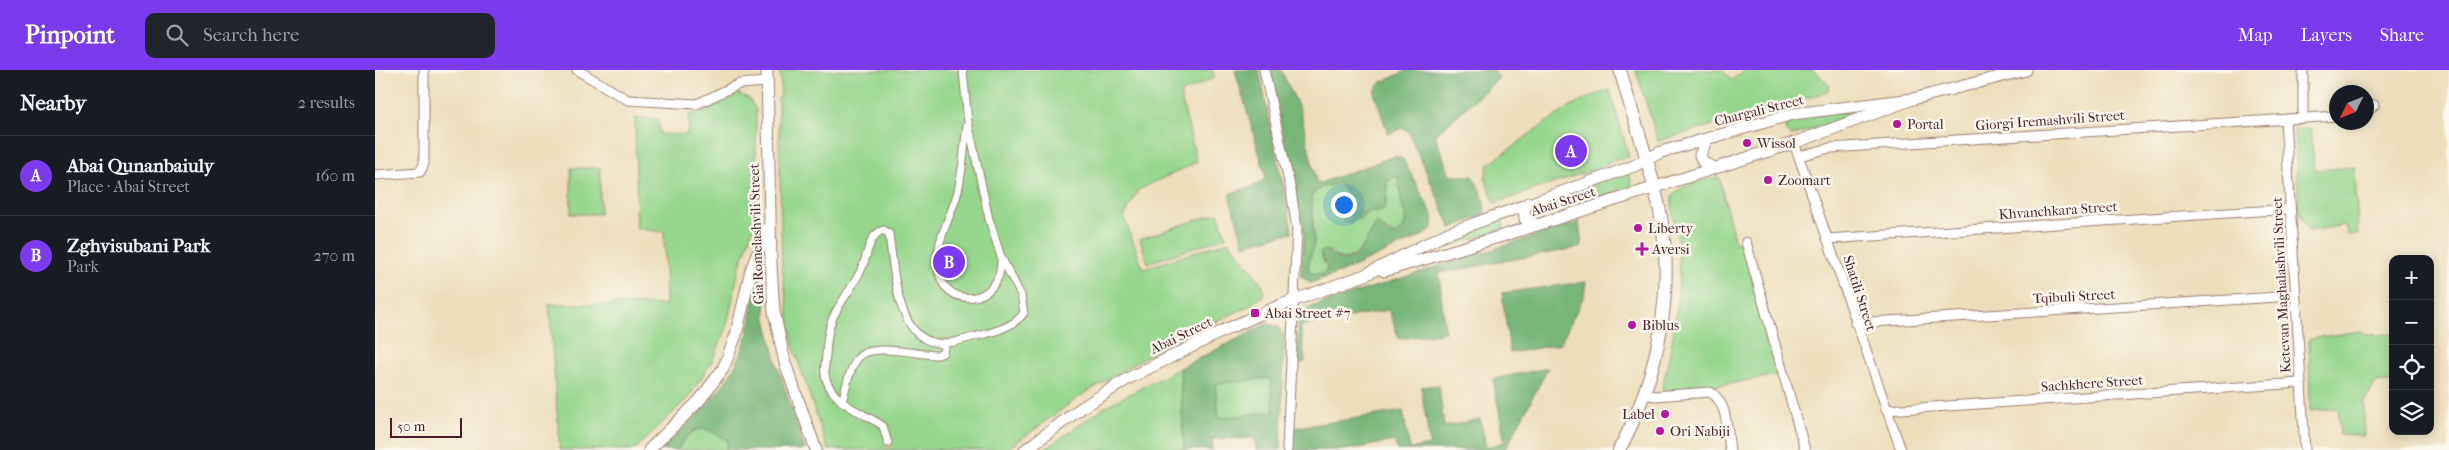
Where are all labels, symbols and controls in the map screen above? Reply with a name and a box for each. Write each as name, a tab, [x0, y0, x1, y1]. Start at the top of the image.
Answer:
search box	[145, 13, 495, 58]
text: Pinpoint	[25, 21, 115, 49]
icon: search	[163, 21, 191, 49]
text: Search here	[203, 24, 299, 46]
text: Map	[2238, 25, 2272, 46]
text: Layers	[2300, 25, 2352, 46]
text: Share	[2380, 25, 2424, 46]
north arrow	[2329, 85, 2374, 130]
text: Nearby	[20, 91, 86, 115]
street label: Chargali Street	[1713, 91, 1806, 130]
text: 2 results	[298, 93, 355, 112]
street label: Giorgi Iremashvili Street	[1975, 107, 2125, 134]
place label: Portal	[1907, 116, 1944, 133]
marker: Portal	[1891, 118, 1903, 130]
pin: A	[1555, 132, 1587, 170]
place label: Wissol	[1756, 135, 1796, 152]
marker: Wissol	[1741, 137, 1753, 149]
text: Abai Qunanbaiuly	[67, 155, 214, 177]
street label: Gia Romelashvili Street	[746, 163, 767, 305]
text: A	[31, 166, 41, 185]
text: 160 m	[315, 166, 355, 185]
place label: Zoomart	[1778, 172, 1831, 189]
marker: Zoomart	[1762, 174, 1774, 186]
text: Place · Abai Street	[67, 177, 190, 196]
street label: Abai Street	[1528, 183, 1598, 220]
your location	[1331, 192, 1357, 218]
street label: Ketevan Maghalashvili Street	[2268, 196, 2295, 374]
street label: Khvanchkara Street	[1998, 198, 2118, 223]
place label: Liberty	[1648, 220, 1694, 237]
marker: Liberty	[1632, 222, 1644, 234]
text: Zghvisubani Park	[67, 235, 210, 257]
place label: Aversi	[1651, 241, 1690, 258]
pin: B	[933, 243, 965, 281]
marker: Aversi	[1636, 243, 1648, 255]
text: B	[31, 246, 41, 265]
text: 270 m	[314, 246, 355, 265]
street label: Shatili Street	[1839, 253, 1880, 333]
map controls	[2389, 255, 2434, 435]
button: +	[2389, 255, 2434, 300]
text: Park	[67, 257, 99, 276]
street label: Tqibuli Street	[2032, 286, 2116, 307]
button: −	[2389, 300, 2434, 345]
place label: Abai Street #7	[1264, 305, 1351, 322]
marker: Abai Street #7	[1249, 307, 1261, 319]
street label: Abai Street	[1146, 313, 1215, 358]
place label: Biblus	[1642, 317, 1679, 334]
marker: Biblus	[1626, 319, 1638, 331]
button: locate	[2389, 345, 2434, 390]
street label: Sachkhere Street	[2040, 371, 2144, 396]
button: layers	[2389, 390, 2434, 435]
place label: Label	[1622, 406, 1655, 423]
marker: Label	[1659, 408, 1671, 420]
scale bar	[390, 415, 463, 438]
text: 50 m	[397, 418, 425, 435]
place label: Ori Nabiji	[1670, 423, 1730, 440]
marker: Ori Nabiji	[1654, 425, 1666, 437]

